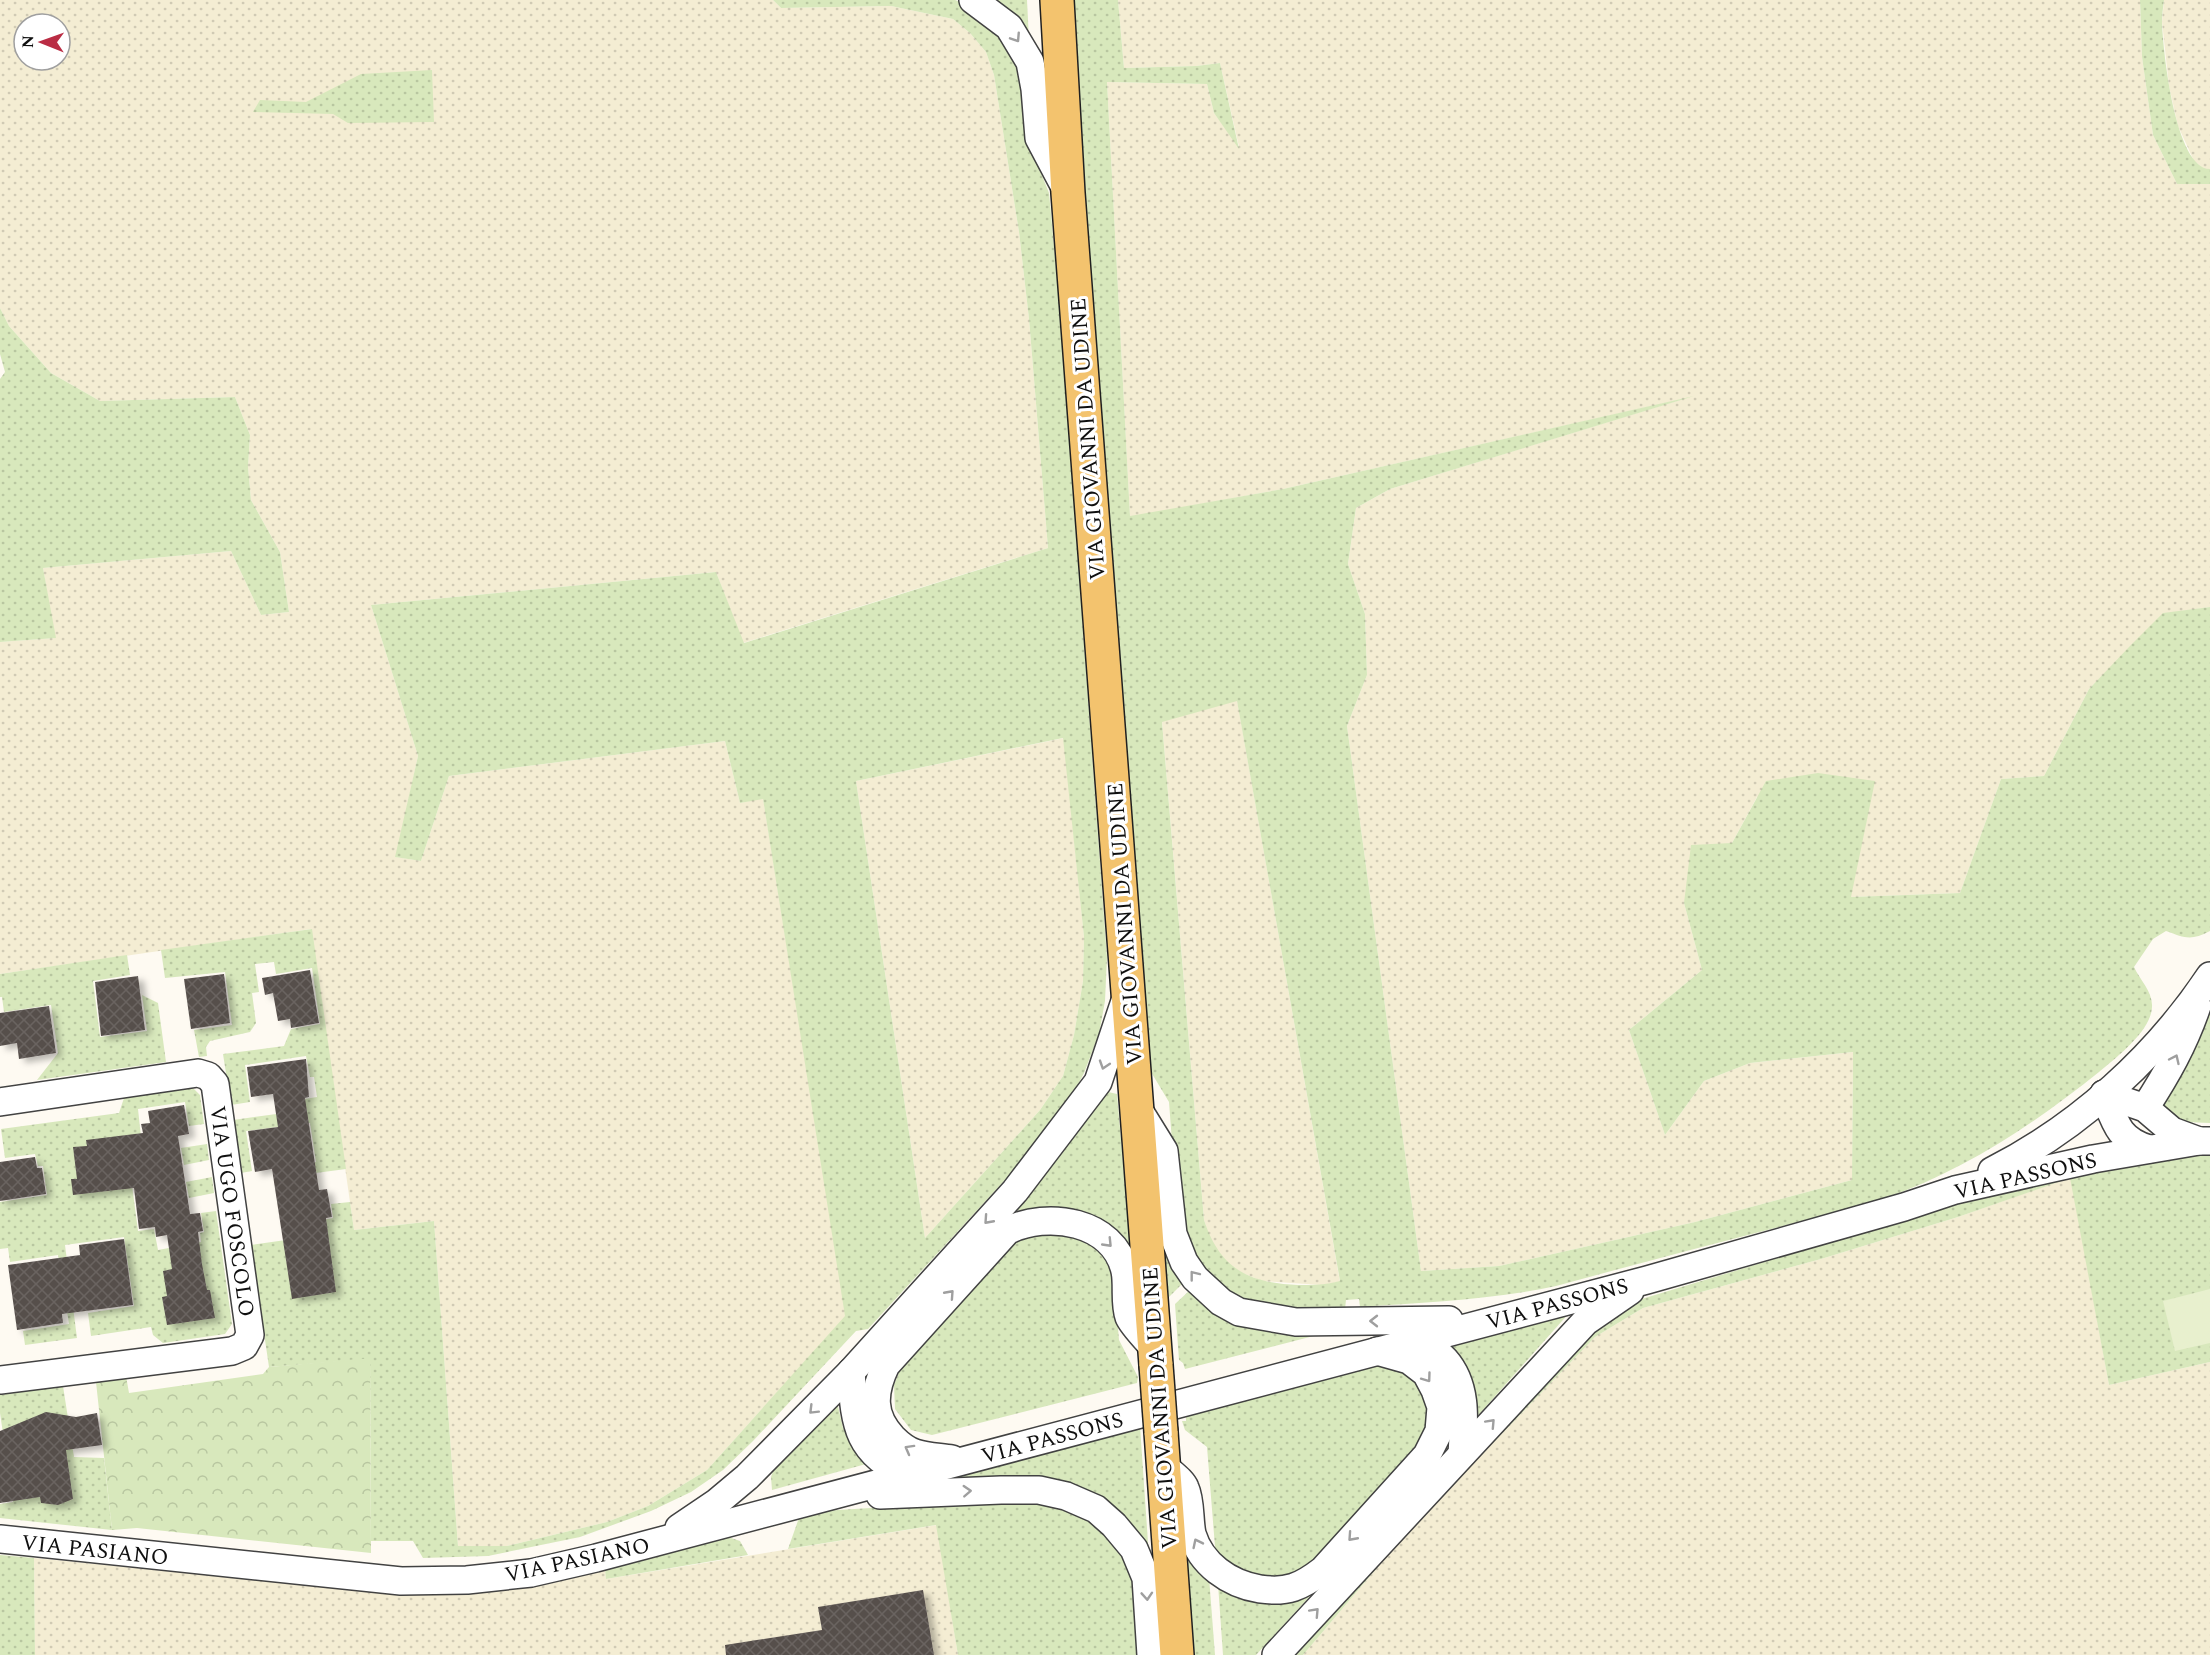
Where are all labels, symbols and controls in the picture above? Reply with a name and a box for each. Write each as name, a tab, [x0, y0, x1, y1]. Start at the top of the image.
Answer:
north arrow	[12, 12, 72, 72]
one-way arrow	[1009, 31, 1020, 42]
text: N	[16, 35, 40, 48]
street label: VIA GIOVANNI DA UDINE	[1062, 297, 1115, 581]
street label: VIA GIOVANNI DA UDINE	[1099, 782, 1152, 1066]
one-way arrow	[2168, 1054, 2180, 1065]
one-way arrow	[1099, 1059, 1111, 1070]
street label: VIA UGO FOSCOLO	[200, 1103, 263, 1319]
street label: VIA PASSONS	[1950, 1144, 2100, 1209]
one-way arrow	[984, 1213, 995, 1224]
one-way arrow	[1101, 1236, 1112, 1247]
street label: VIA GIOVANNI DA UDINE	[1134, 1266, 1187, 1550]
street label: VIA PASSONS	[1483, 1270, 1632, 1339]
one-way arrow	[1190, 1271, 1201, 1282]
one-way arrow	[943, 1290, 954, 1301]
one-way arrow	[1369, 1315, 1378, 1327]
one-way arrow	[1420, 1371, 1431, 1382]
one-way arrow	[810, 1402, 821, 1413]
street label: VIA PASSONS	[978, 1404, 1127, 1473]
one-way arrow	[1484, 1419, 1495, 1430]
one-way arrow	[905, 1445, 915, 1456]
one-way arrow	[963, 1485, 972, 1498]
street label: VIA PASIANO	[20, 1526, 170, 1575]
street label: VIA PASIANO	[502, 1529, 653, 1592]
one-way arrow	[1349, 1530, 1360, 1541]
one-way arrow	[1192, 1538, 1204, 1549]
one-way arrow	[1141, 1591, 1154, 1600]
one-way arrow	[1308, 1608, 1319, 1619]

